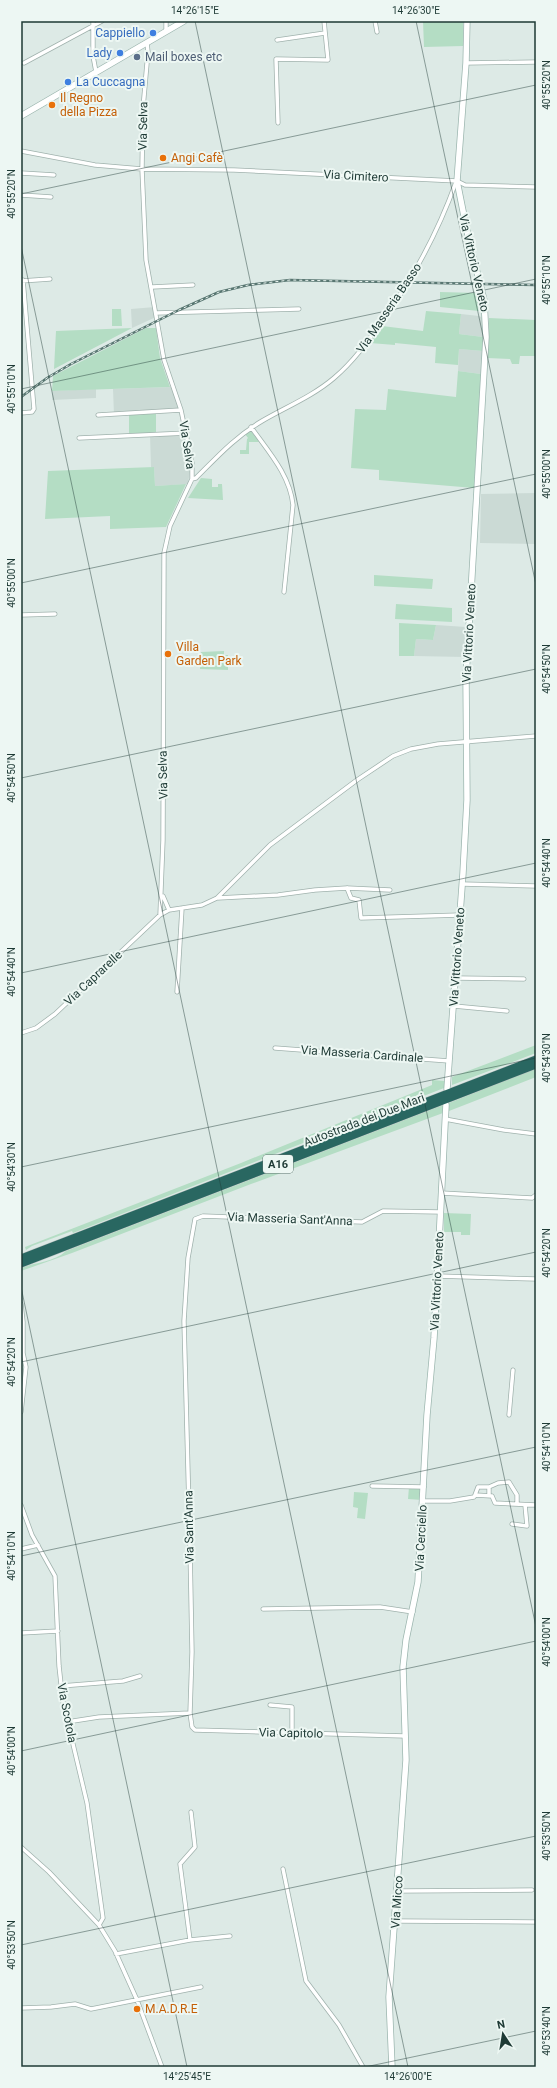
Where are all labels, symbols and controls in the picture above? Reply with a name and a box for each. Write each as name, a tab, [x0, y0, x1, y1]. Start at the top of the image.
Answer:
text: 14°26'15"E	[171, 5, 219, 16]
text: 14°26'30"E	[392, 5, 440, 16]
place label: Cappiello	[95, 26, 145, 40]
marker: Cappiello	[148, 28, 158, 38]
place label: Lady	[87, 46, 112, 60]
marker: Lady	[115, 48, 125, 58]
place label: Mail boxes etc	[145, 50, 222, 64]
marker: Mail boxes etc	[132, 52, 142, 62]
text: 40°55'20"N	[541, 60, 552, 110]
place label: La Cuccagna	[76, 75, 145, 89]
marker: La Cuccagna	[63, 77, 73, 87]
place label: Il Regno della Pizza	[60, 91, 117, 119]
marker: Il Regno della Pizza	[47, 100, 57, 110]
street label: Via Selva	[136, 102, 150, 150]
place label: Angi Cafè	[171, 151, 223, 165]
marker: Angi Cafè	[158, 153, 168, 163]
street label: Via Cimitero	[323, 167, 389, 185]
text: 40°55'20"N	[6, 169, 17, 219]
street label: Via Vittorio Veneto	[456, 213, 492, 313]
text: 40°55'10"N	[541, 255, 552, 305]
street label: Via Masseria Basso	[354, 260, 424, 356]
text: 40°55'10"N	[6, 364, 17, 414]
street label: Via Selva	[176, 420, 198, 470]
text: 40°55'00"N	[541, 449, 552, 499]
text: 40°55'00"N	[6, 558, 17, 608]
street label: Via Vittorio Veneto	[459, 583, 479, 683]
place label: Villa Garden Park	[176, 640, 242, 668]
text: 40°54'50"N	[541, 644, 552, 694]
marker: Villa Garden Park	[163, 649, 173, 659]
street label: Via Selva	[156, 751, 170, 799]
text: 40°54'50"N	[6, 753, 17, 803]
text: 40°54'40"N	[541, 838, 552, 888]
street label: Via Vittorio Veneto	[447, 907, 467, 1007]
text: 40°54'40"N	[6, 947, 17, 997]
street label: Via Caprarelle	[61, 948, 125, 1008]
text: 40°54'30"N	[541, 1033, 552, 1083]
street label: Via Masseria Cardinale	[300, 1043, 424, 1065]
street label: Autostrada dei Due Mari	[301, 1090, 427, 1150]
text: 40°54'30"N	[6, 1142, 17, 1192]
road number: A16	[263, 1155, 293, 1173]
street label: Via Masseria Sant'Anna	[227, 1210, 353, 1228]
text: 40°54'20"N	[541, 1228, 552, 1278]
street label: Via Vittorio Veneto	[427, 1231, 447, 1331]
text: 40°54'20"N	[6, 1337, 17, 1387]
text: 40°54'10"N	[541, 1422, 552, 1472]
street label: Via Sant'Anna	[181, 1490, 197, 1564]
street label: Via Cerciello	[412, 1504, 430, 1572]
text: 40°54'10"N	[6, 1531, 17, 1581]
text: 40°54'00"N	[541, 1617, 552, 1667]
street label: Via Scotola	[54, 1682, 80, 1744]
street label: Via Capitolo	[259, 1725, 324, 1741]
text: 40°54'00"N	[6, 1726, 17, 1776]
text: 40°53'50"N	[541, 1811, 552, 1861]
street label: Via Micco	[388, 1875, 406, 1929]
text: 40°53'50"N	[6, 1920, 17, 1970]
place label: M.A.D.R.E	[145, 2002, 198, 2016]
marker: M.A.D.R.E	[132, 2004, 142, 2014]
text: 40°53'40"N	[541, 2006, 552, 2056]
north arrow	[483, 2014, 523, 2054]
text: N	[496, 2017, 506, 2032]
text: 14°25'45"E	[163, 2071, 211, 2082]
text: 14°26'00"E	[384, 2071, 432, 2082]

